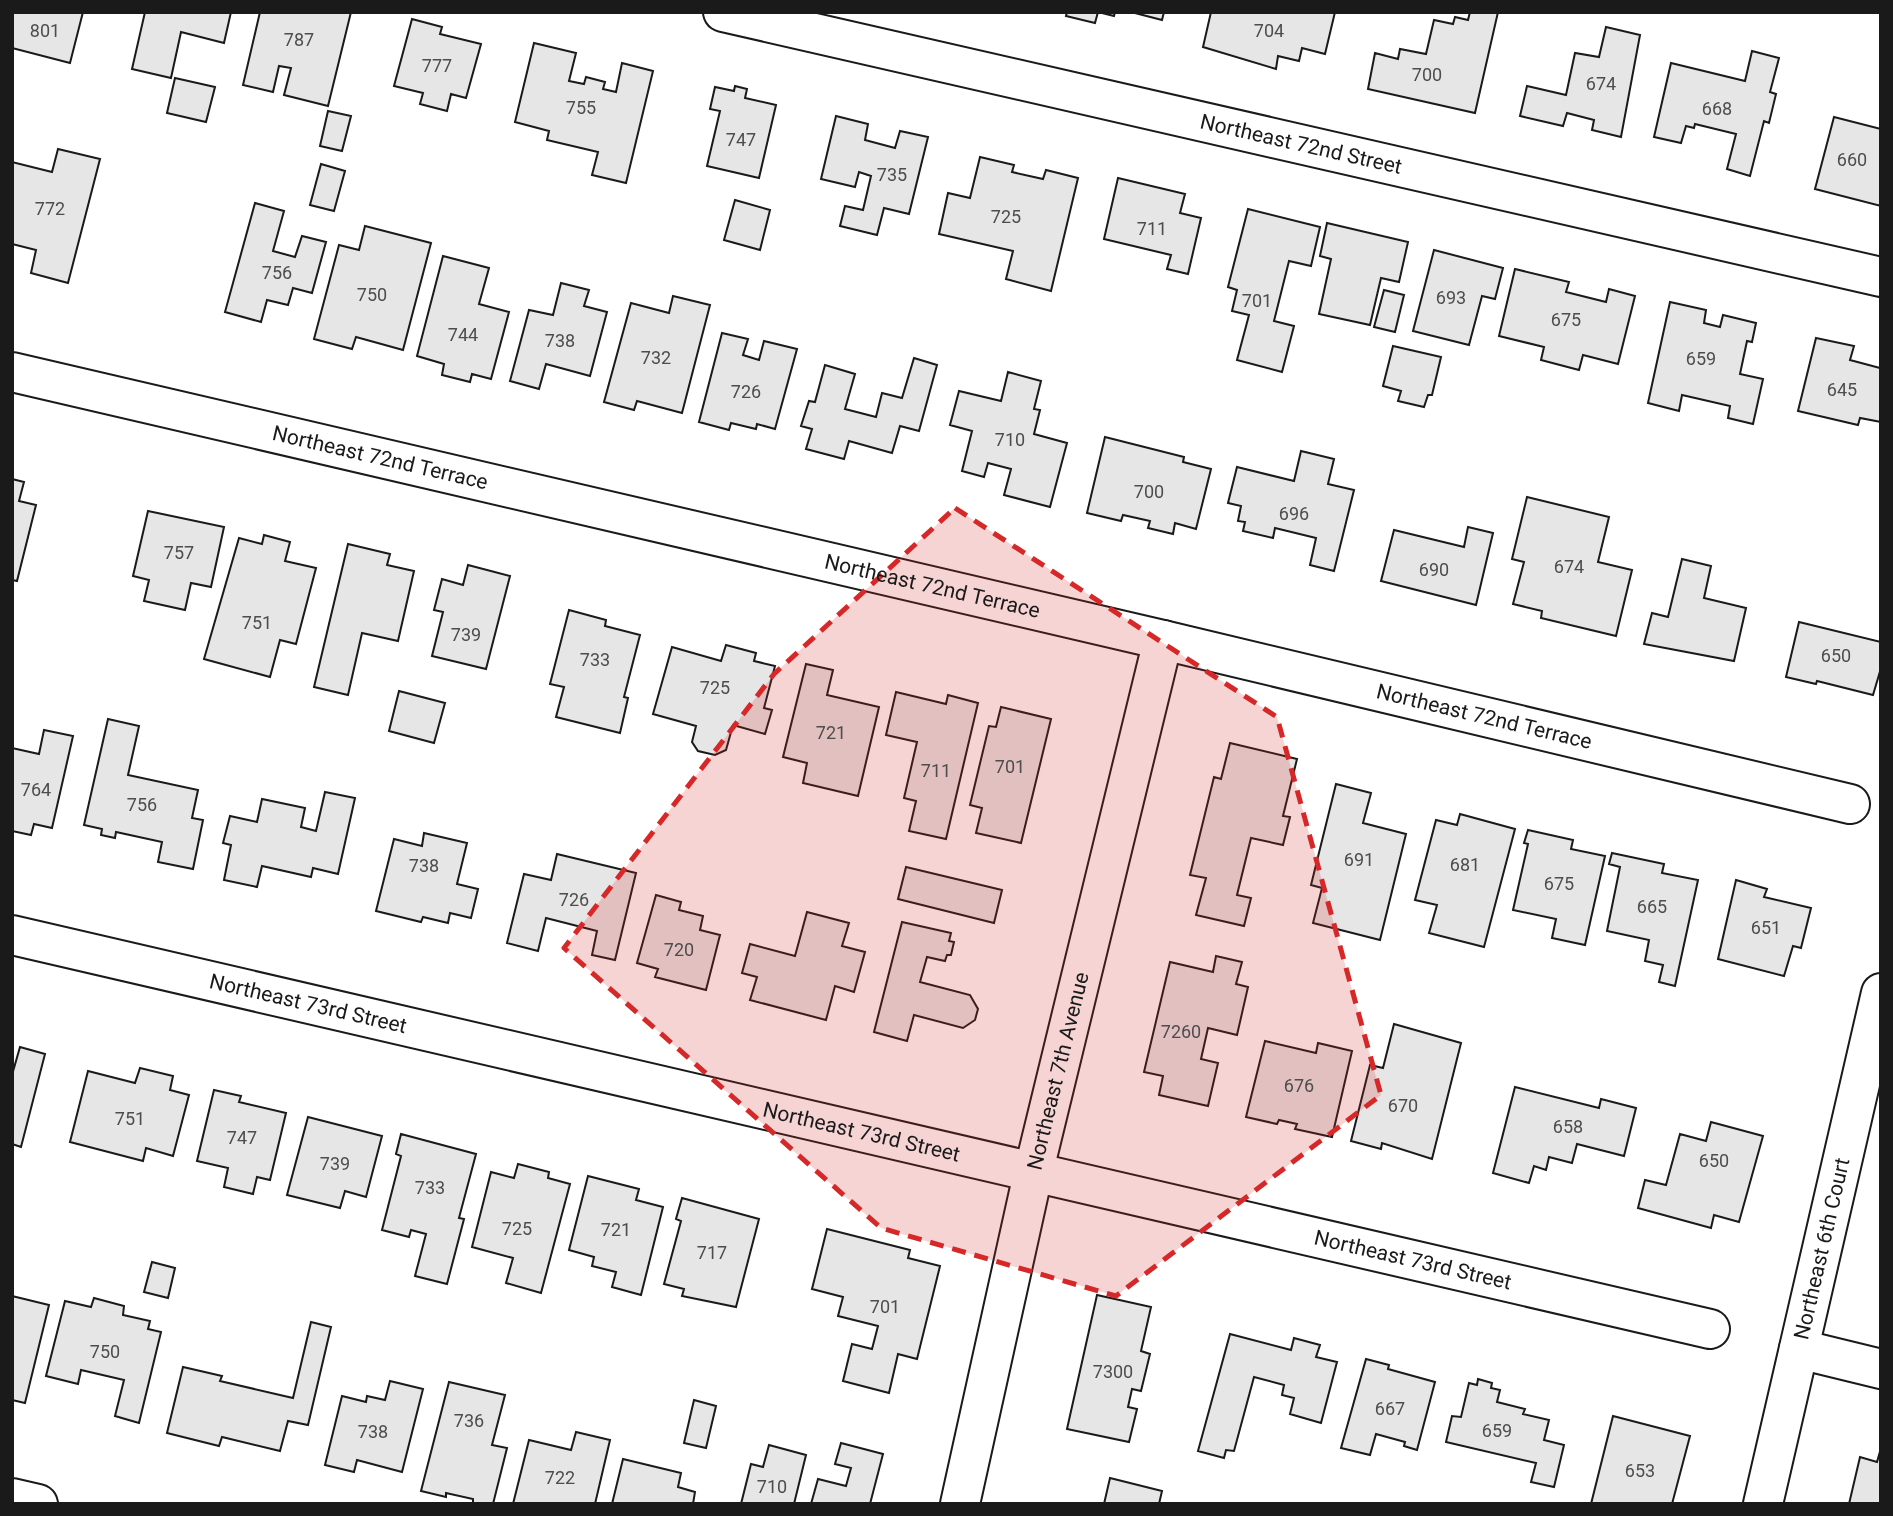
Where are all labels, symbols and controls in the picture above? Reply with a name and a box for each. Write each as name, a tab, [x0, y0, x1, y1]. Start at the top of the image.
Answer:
house number: 801	[30, 20, 60, 41]
house number: 704	[1254, 20, 1284, 41]
house number: 787	[284, 29, 314, 50]
house number: 777	[422, 55, 452, 76]
house number: 700	[1412, 64, 1442, 85]
house number: 674	[1586, 73, 1616, 94]
house number: 755	[566, 97, 596, 118]
house number: 668	[1702, 98, 1732, 119]
street label: Northeast 72nd Street	[1198, 110, 1404, 179]
house number: 747	[726, 129, 756, 150]
house number: 660	[1837, 149, 1867, 170]
house number: 735	[877, 164, 907, 185]
house number: 772	[35, 198, 65, 219]
house number: 725	[991, 206, 1021, 227]
house number: 711	[1137, 218, 1167, 239]
house number: 756	[262, 262, 292, 283]
house number: 750	[357, 284, 387, 305]
house number: 693	[1436, 287, 1466, 308]
house number: 701	[1242, 290, 1272, 311]
house number: 675	[1551, 309, 1581, 330]
house number: 744	[448, 324, 478, 345]
house number: 738	[545, 330, 575, 351]
house number: 732	[641, 347, 671, 368]
house number: 659	[1686, 348, 1716, 369]
house number: 645	[1827, 379, 1857, 400]
house number: 726	[731, 381, 761, 402]
street label: Northeast 72nd Terrace	[270, 421, 490, 494]
house number: 710	[995, 429, 1025, 450]
house number: 700	[1134, 481, 1164, 502]
house number: 696	[1279, 503, 1309, 524]
house number: 757	[164, 542, 194, 563]
street label: Northeast 72nd Terrace	[822, 550, 1043, 623]
house number: 674	[1554, 556, 1584, 577]
house number: 690	[1419, 559, 1449, 580]
house number: 751	[242, 612, 272, 633]
house number: 739	[451, 624, 481, 645]
house number: 650	[1821, 645, 1851, 666]
house number: 733	[580, 649, 610, 670]
house number: 725	[700, 677, 730, 698]
street label: Northeast 72nd Terrace	[1374, 679, 1594, 754]
house number: 721	[816, 722, 846, 743]
house number: 701	[995, 756, 1025, 777]
house number: 711	[921, 760, 951, 781]
house number: 764	[21, 779, 51, 800]
house number: 756	[127, 794, 157, 815]
house number: 691	[1344, 849, 1374, 870]
house number: 681	[1450, 854, 1480, 875]
house number: 738	[409, 855, 439, 876]
house number: 675	[1544, 873, 1574, 894]
house number: 726	[559, 889, 589, 910]
house number: 665	[1637, 896, 1667, 917]
house number: 651	[1751, 917, 1781, 938]
house number: 720	[664, 939, 694, 960]
street label: Northeast 73rd Street	[207, 969, 409, 1038]
street label: Northeast 7th Avenue	[1022, 970, 1094, 1172]
house number: 7260	[1161, 1021, 1201, 1042]
house number: 676	[1284, 1075, 1314, 1096]
house number: 670	[1388, 1095, 1418, 1116]
street label: Northeast 73rd Street	[761, 1098, 962, 1167]
house number: 751	[115, 1108, 145, 1129]
house number: 658	[1553, 1116, 1583, 1137]
house number: 747	[227, 1127, 257, 1148]
house number: 650	[1699, 1150, 1729, 1171]
house number: 739	[320, 1153, 350, 1174]
street label: Northeast 6th Court	[1789, 1155, 1855, 1342]
house number: 733	[415, 1177, 445, 1198]
house number: 725	[502, 1218, 532, 1239]
house number: 721	[601, 1219, 631, 1240]
street label: Northeast 73rd Street	[1312, 1226, 1514, 1295]
house number: 717	[697, 1242, 727, 1263]
house number: 701	[870, 1296, 900, 1317]
house number: 750	[90, 1341, 120, 1362]
house number: 7300	[1093, 1361, 1133, 1382]
house number: 667	[1375, 1398, 1405, 1419]
house number: 736	[454, 1410, 484, 1431]
house number: 659	[1482, 1420, 1512, 1441]
house number: 738	[358, 1421, 388, 1442]
house number: 653	[1625, 1460, 1655, 1481]
house number: 722	[545, 1467, 575, 1488]
house number: 710	[757, 1476, 787, 1497]

